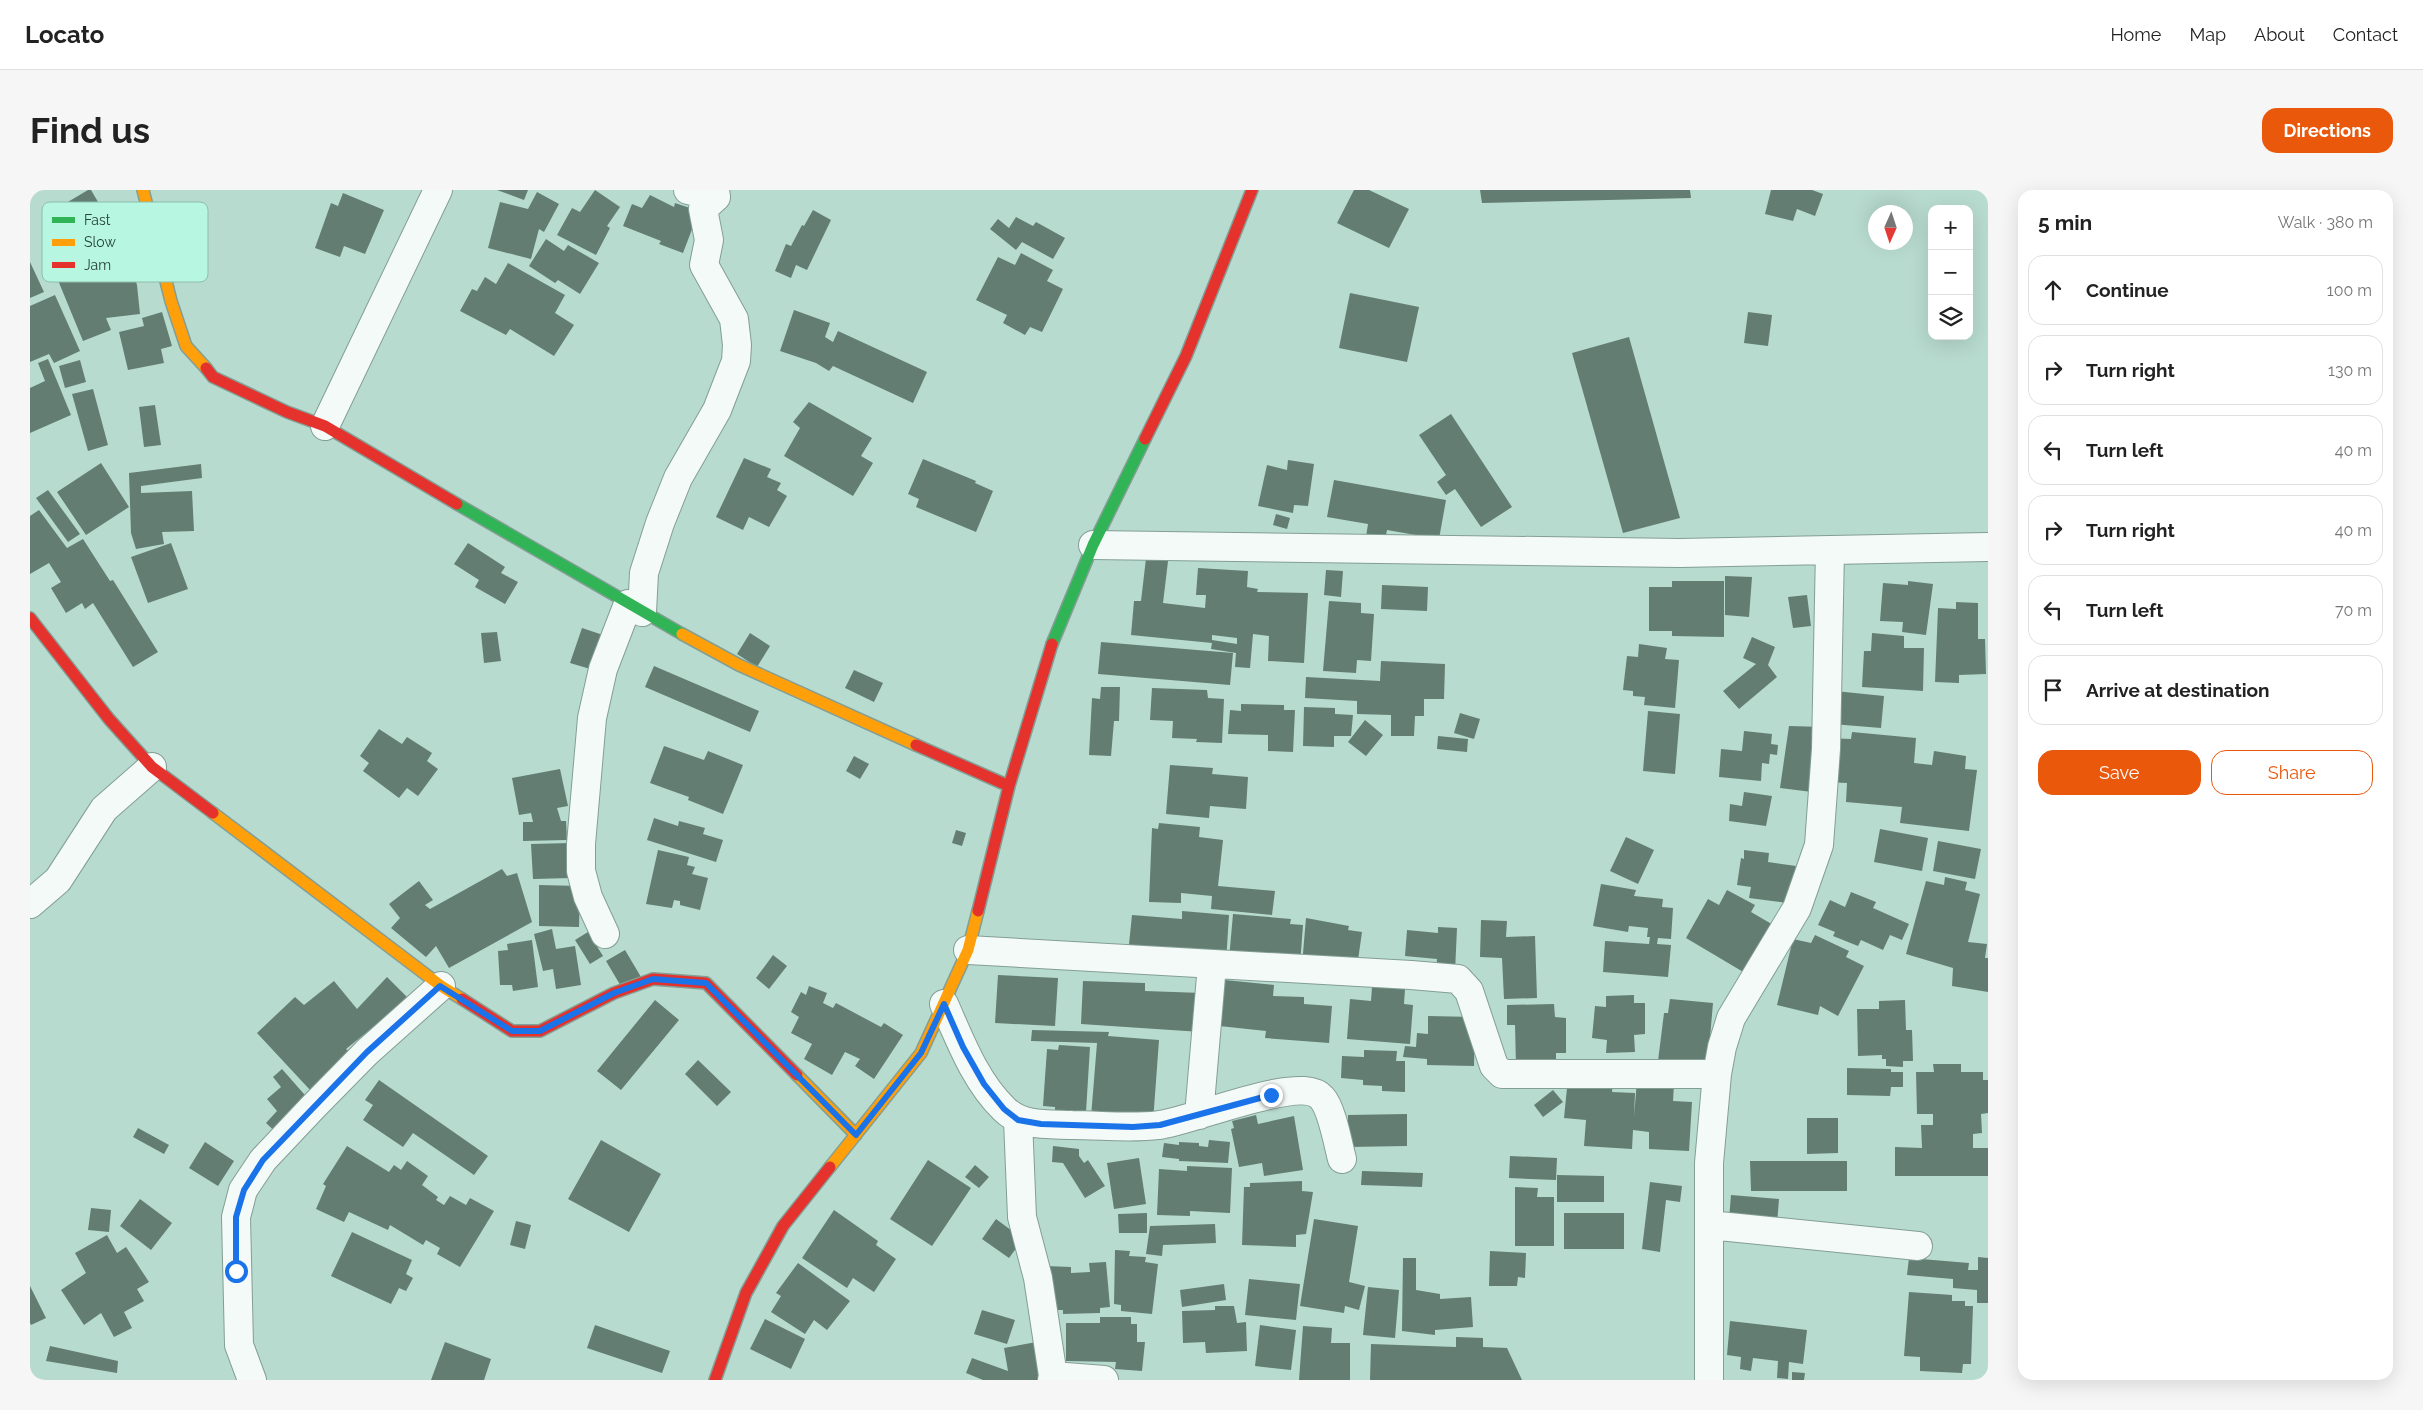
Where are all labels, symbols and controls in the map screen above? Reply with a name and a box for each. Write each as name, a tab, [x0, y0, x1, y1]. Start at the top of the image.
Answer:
text: Locato	[25, 20, 104, 49]
text: Home	[2110, 24, 2161, 45]
text: Map	[2189, 24, 2226, 45]
text: About	[2254, 24, 2305, 45]
text: Contact	[2333, 24, 2398, 45]
button: Directions	[2262, 108, 2393, 153]
text: Find us	[30, 110, 150, 151]
legend	[42, 202, 208, 282]
north arrow	[1868, 205, 1913, 250]
map controls	[1928, 205, 1973, 340]
button: +	[1928, 205, 1973, 250]
text: 5 min	[2038, 210, 2092, 235]
text: Fast	[84, 212, 111, 228]
text: Walk · 380 m	[2278, 213, 2373, 232]
text: Slow	[84, 234, 116, 250]
button: −	[1928, 250, 1973, 295]
text: Jam	[84, 257, 111, 273]
icon: ahead	[2039, 276, 2067, 304]
text: Continue	[2086, 279, 2169, 301]
text: 100 m	[2327, 281, 2372, 300]
button: layers	[1928, 295, 1973, 340]
icon: right	[2039, 356, 2067, 384]
text: Turn right	[2086, 359, 2175, 381]
text: 130 m	[2328, 361, 2372, 380]
icon: left	[2039, 436, 2067, 464]
text: Turn left	[2086, 439, 2163, 461]
text: 40 m	[2335, 441, 2372, 460]
icon: right	[2039, 516, 2067, 544]
text: Turn right	[2086, 519, 2175, 541]
text: 40 m	[2335, 521, 2372, 540]
icon: left	[2039, 596, 2067, 624]
text: Turn left	[2086, 599, 2163, 621]
text: 70 m	[2335, 601, 2372, 620]
icon: arrive	[2039, 676, 2067, 704]
text: Arrive at destination	[2086, 679, 2270, 701]
button: Save	[2038, 750, 2201, 795]
button: Share	[2211, 750, 2373, 795]
route end	[1260, 1084, 1283, 1107]
route start	[225, 1260, 248, 1283]

